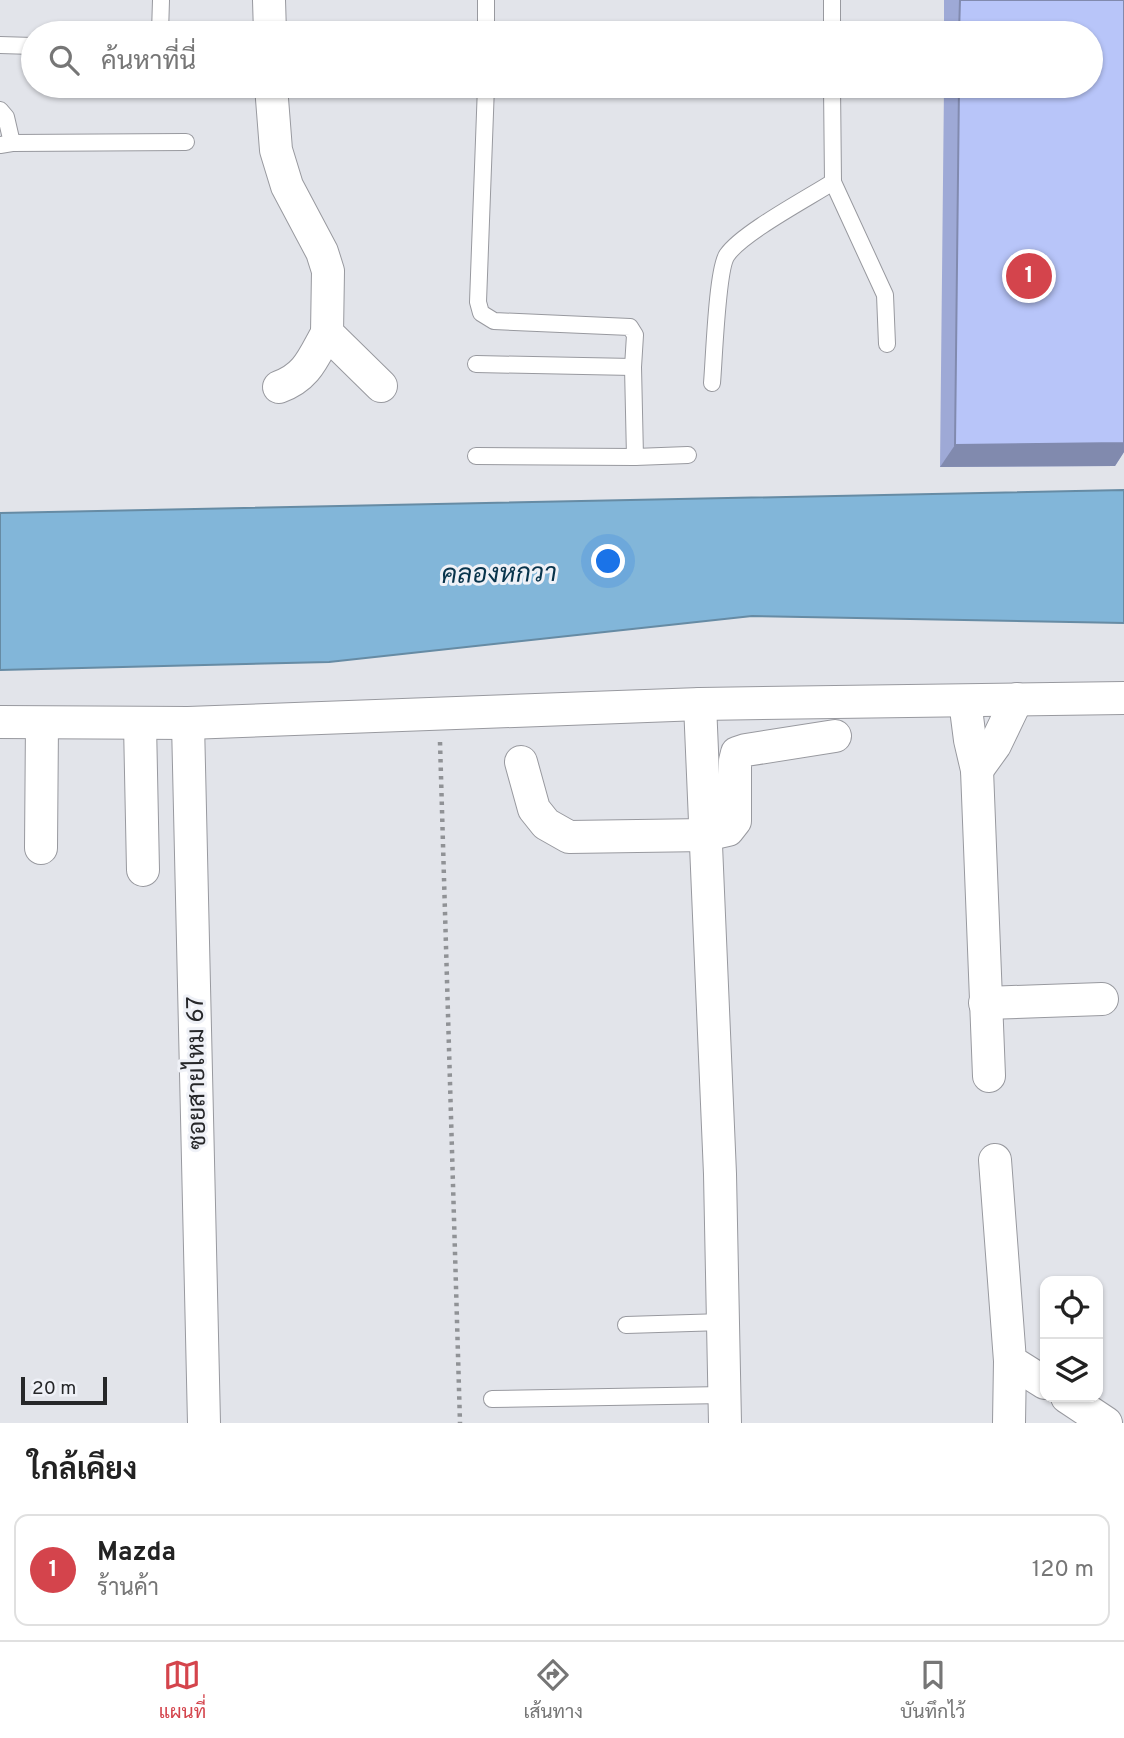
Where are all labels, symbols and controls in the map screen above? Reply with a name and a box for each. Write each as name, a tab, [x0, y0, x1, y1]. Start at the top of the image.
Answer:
search box	[21, 21, 1103, 98]
icon: search	[45, 41, 83, 79]
text: ค้นหาที่นี่	[101, 46, 196, 79]
pin: 1	[1006, 250, 1052, 302]
your location	[591, 544, 625, 578]
water label: คลองหกวา	[441, 558, 557, 593]
street label: ซอยสายไหม 67	[179, 996, 214, 1150]
map controls	[1040, 1276, 1103, 1402]
button: locate	[1040, 1276, 1103, 1339]
button: layers	[1040, 1339, 1103, 1402]
scale bar	[21, 1374, 107, 1406]
text: 20 m	[32, 1377, 76, 1401]
text: ใกล้เคียง	[28, 1453, 137, 1490]
text: Mazda	[97, 1537, 176, 1570]
text: 1	[48, 1556, 58, 1585]
text: 120 m	[1032, 1556, 1094, 1585]
text: ร้านค้า	[97, 1575, 159, 1604]
tab: แผนที่	[159, 1656, 206, 1725]
tab: เส้นทาง	[524, 1656, 583, 1725]
tab: บันทึกไว้	[900, 1656, 965, 1725]

